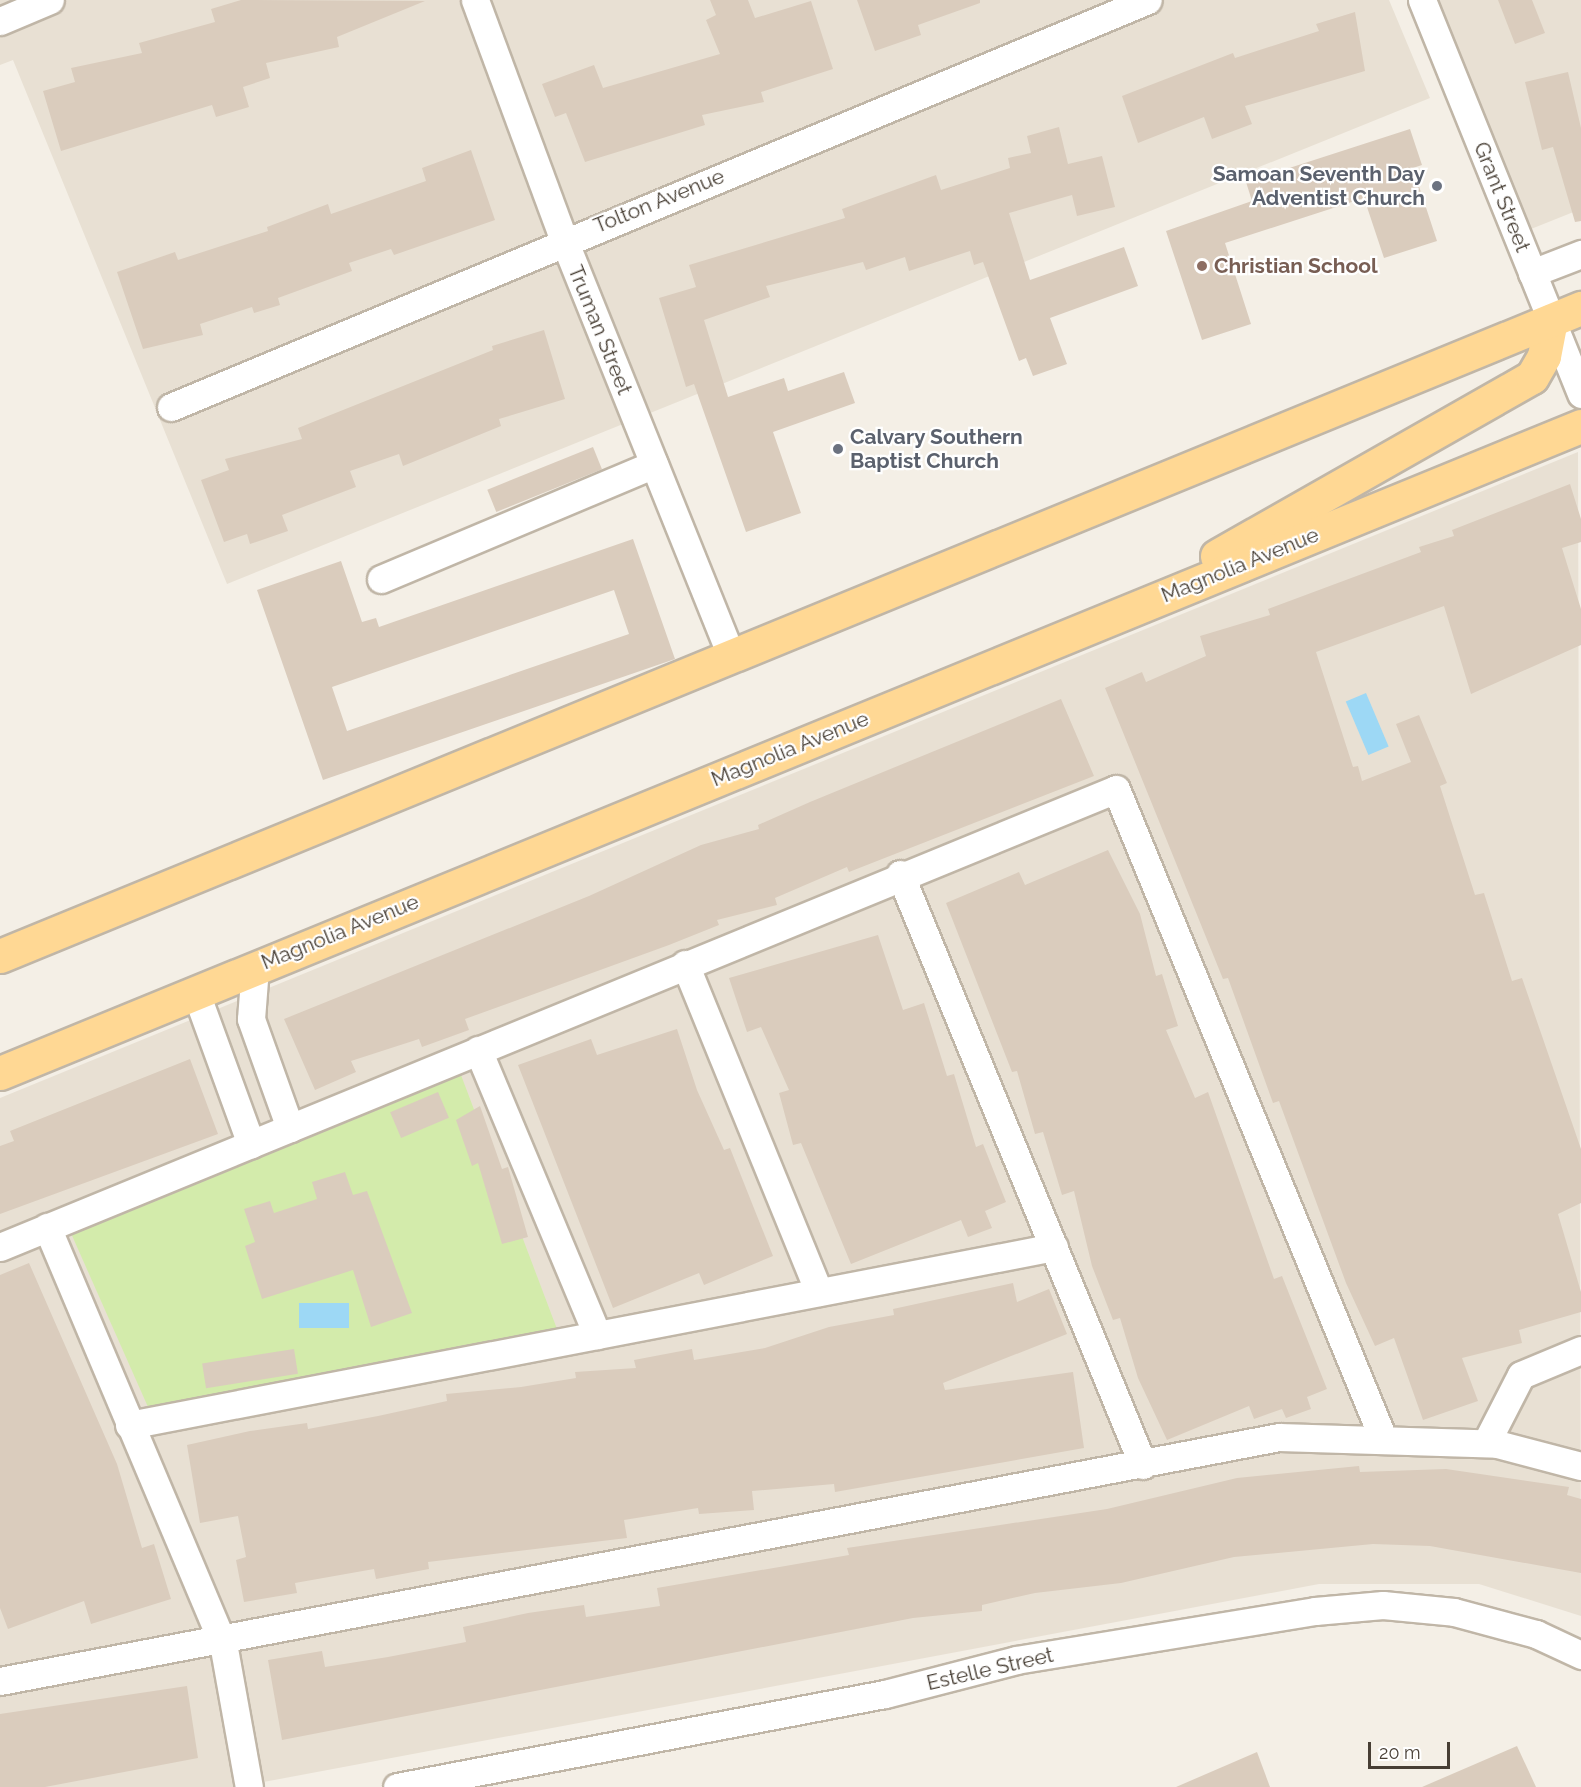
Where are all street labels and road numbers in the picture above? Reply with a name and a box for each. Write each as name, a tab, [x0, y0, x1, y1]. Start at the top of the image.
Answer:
street label: Grant Street	[1468, 138, 1536, 256]
street label: Tolton Avenue	[590, 163, 728, 239]
street label: Truman Street	[563, 262, 637, 398]
street label: Magnolia Avenue	[1157, 522, 1323, 608]
street label: Magnolia Avenue	[707, 706, 873, 792]
street label: Magnolia Avenue	[257, 889, 423, 975]
street label: Estelle Street	[924, 1642, 1056, 1696]

